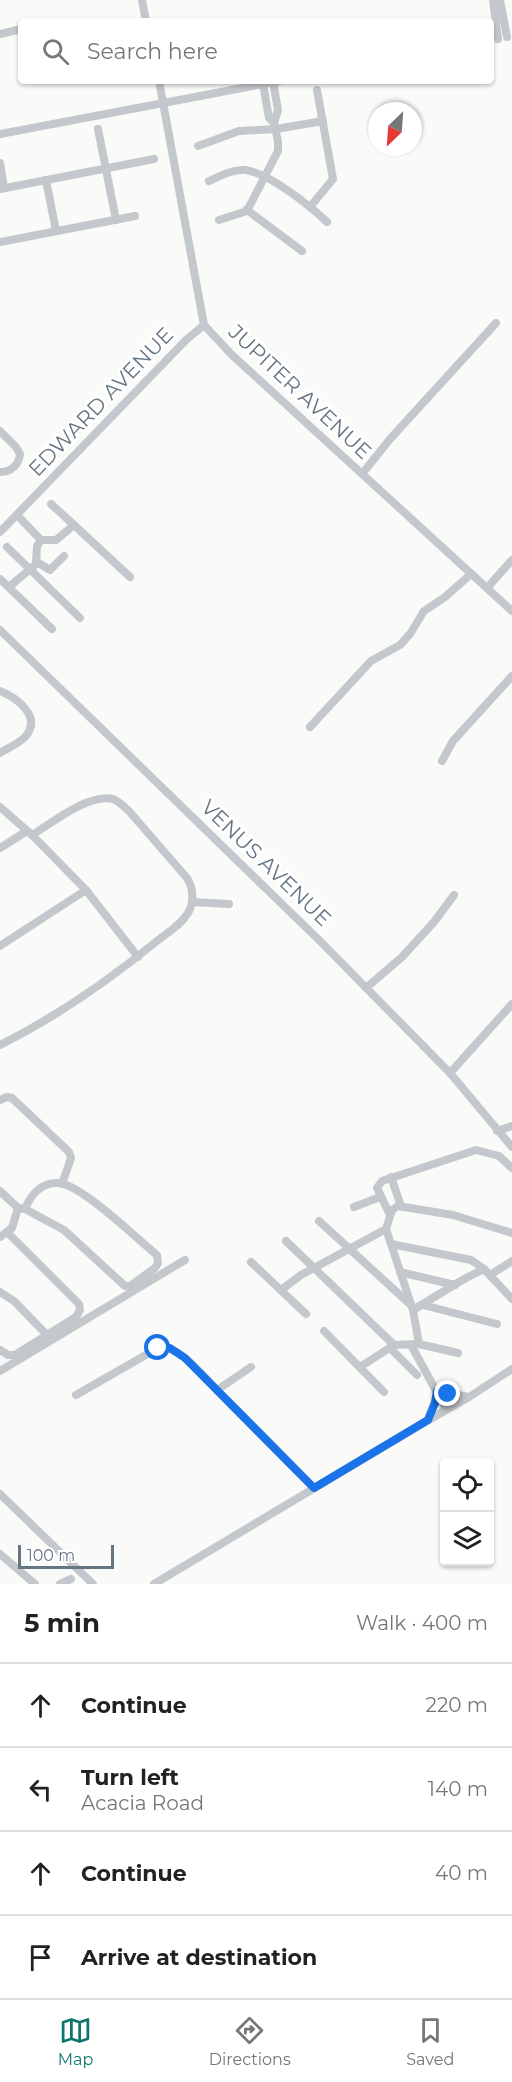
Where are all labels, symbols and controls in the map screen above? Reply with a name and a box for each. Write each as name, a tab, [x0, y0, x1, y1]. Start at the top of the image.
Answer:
search box	[18, 18, 494, 84]
icon: search	[39, 35, 72, 68]
text: Search here	[87, 38, 218, 65]
north arrow	[368, 102, 422, 156]
street label: JUPITER AVENUE	[223, 319, 377, 464]
street label: EDWARD AVENUE	[23, 322, 178, 481]
street label: VENUS AVENUE	[196, 794, 337, 931]
route start	[144, 1334, 170, 1360]
route end	[434, 1380, 460, 1406]
map controls	[440, 1458, 494, 1566]
button: locate	[440, 1458, 494, 1512]
button: layers	[440, 1512, 494, 1566]
scale bar	[18, 1542, 114, 1570]
text: 100 m	[27, 1546, 75, 1565]
text: 5 min	[24, 1607, 100, 1639]
text: Walk · 400 m	[356, 1611, 488, 1635]
icon: ahead	[24, 1689, 57, 1722]
text: Continue	[81, 1692, 187, 1719]
text: 220 m	[426, 1693, 488, 1717]
text: Turn left	[81, 1764, 179, 1791]
icon: left	[24, 1773, 57, 1806]
text: 140 m	[428, 1777, 488, 1801]
text: Acacia Road	[81, 1791, 204, 1815]
icon: ahead	[24, 1857, 57, 1890]
text: Continue	[81, 1860, 187, 1887]
text: 40 m	[435, 1861, 488, 1885]
icon: arrive	[24, 1941, 57, 1974]
text: Arrive at destination	[81, 1944, 317, 1971]
tab: Map	[58, 2014, 93, 2069]
tab: Directions	[209, 2014, 291, 2069]
tab: Saved	[406, 2014, 454, 2069]

